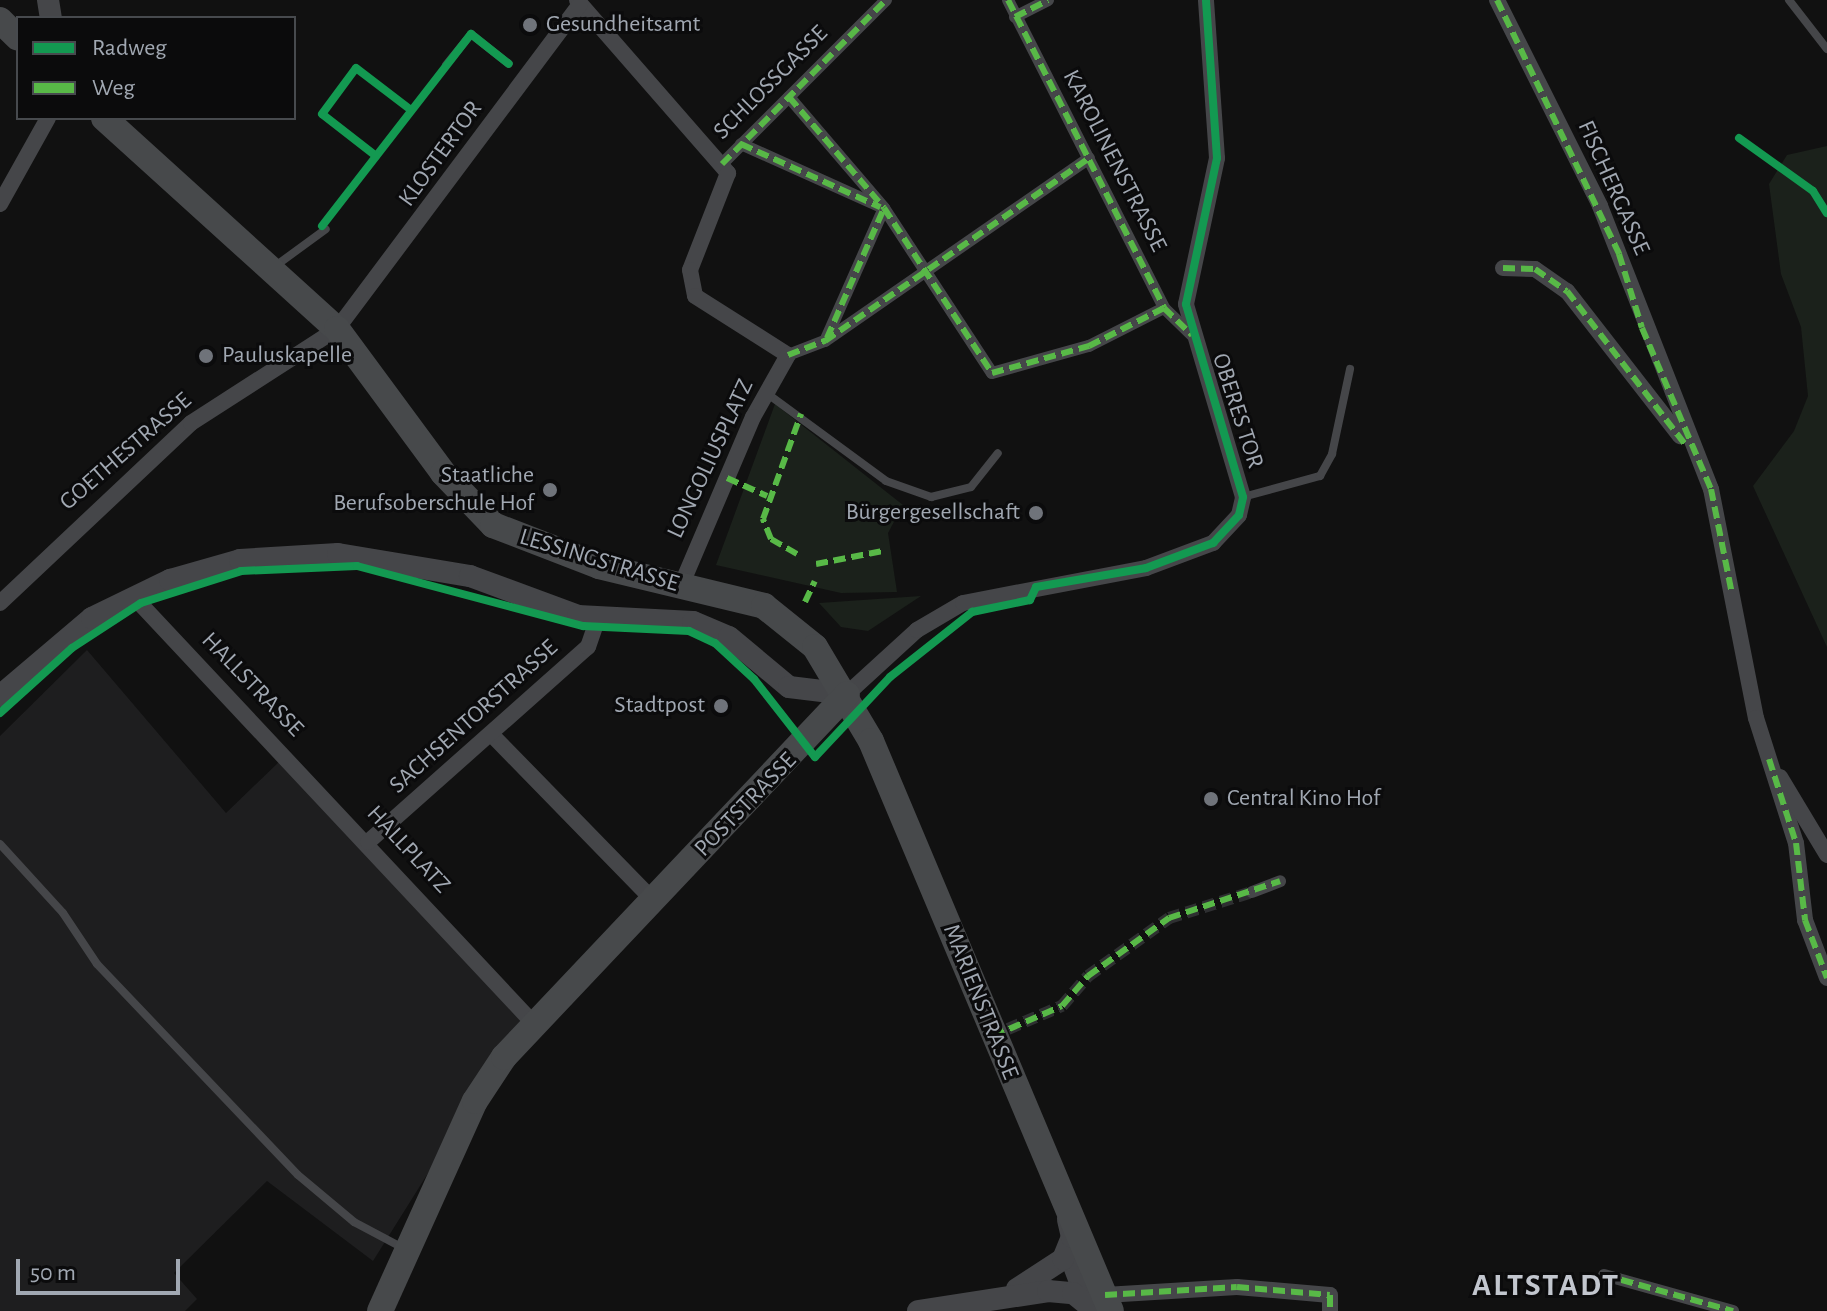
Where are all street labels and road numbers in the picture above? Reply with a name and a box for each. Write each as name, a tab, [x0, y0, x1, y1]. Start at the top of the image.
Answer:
street label: SCHLOSSGASSE	[708, 20, 834, 146]
street label: KAROLINENSTRASSE	[1056, 65, 1172, 257]
street label: KLOSTERTOR	[393, 96, 489, 212]
street label: FISCHERGASSE	[1571, 116, 1655, 260]
street label: OBERES TOR	[1205, 350, 1269, 472]
street label: LONGOLIUSPLATZ	[662, 375, 760, 543]
street label: GOETHESTRASSE	[54, 387, 198, 517]
street label: LESSINGSTRASSE	[516, 523, 682, 599]
street label: HALLSTRASSE	[195, 627, 309, 743]
street label: SACHSENTORSTRASSE	[384, 634, 564, 800]
street label: POSTSTRASSE	[689, 747, 803, 863]
street label: HALLPLATZ	[360, 800, 456, 900]
street label: MARIENSTRASSE	[936, 920, 1024, 1084]

